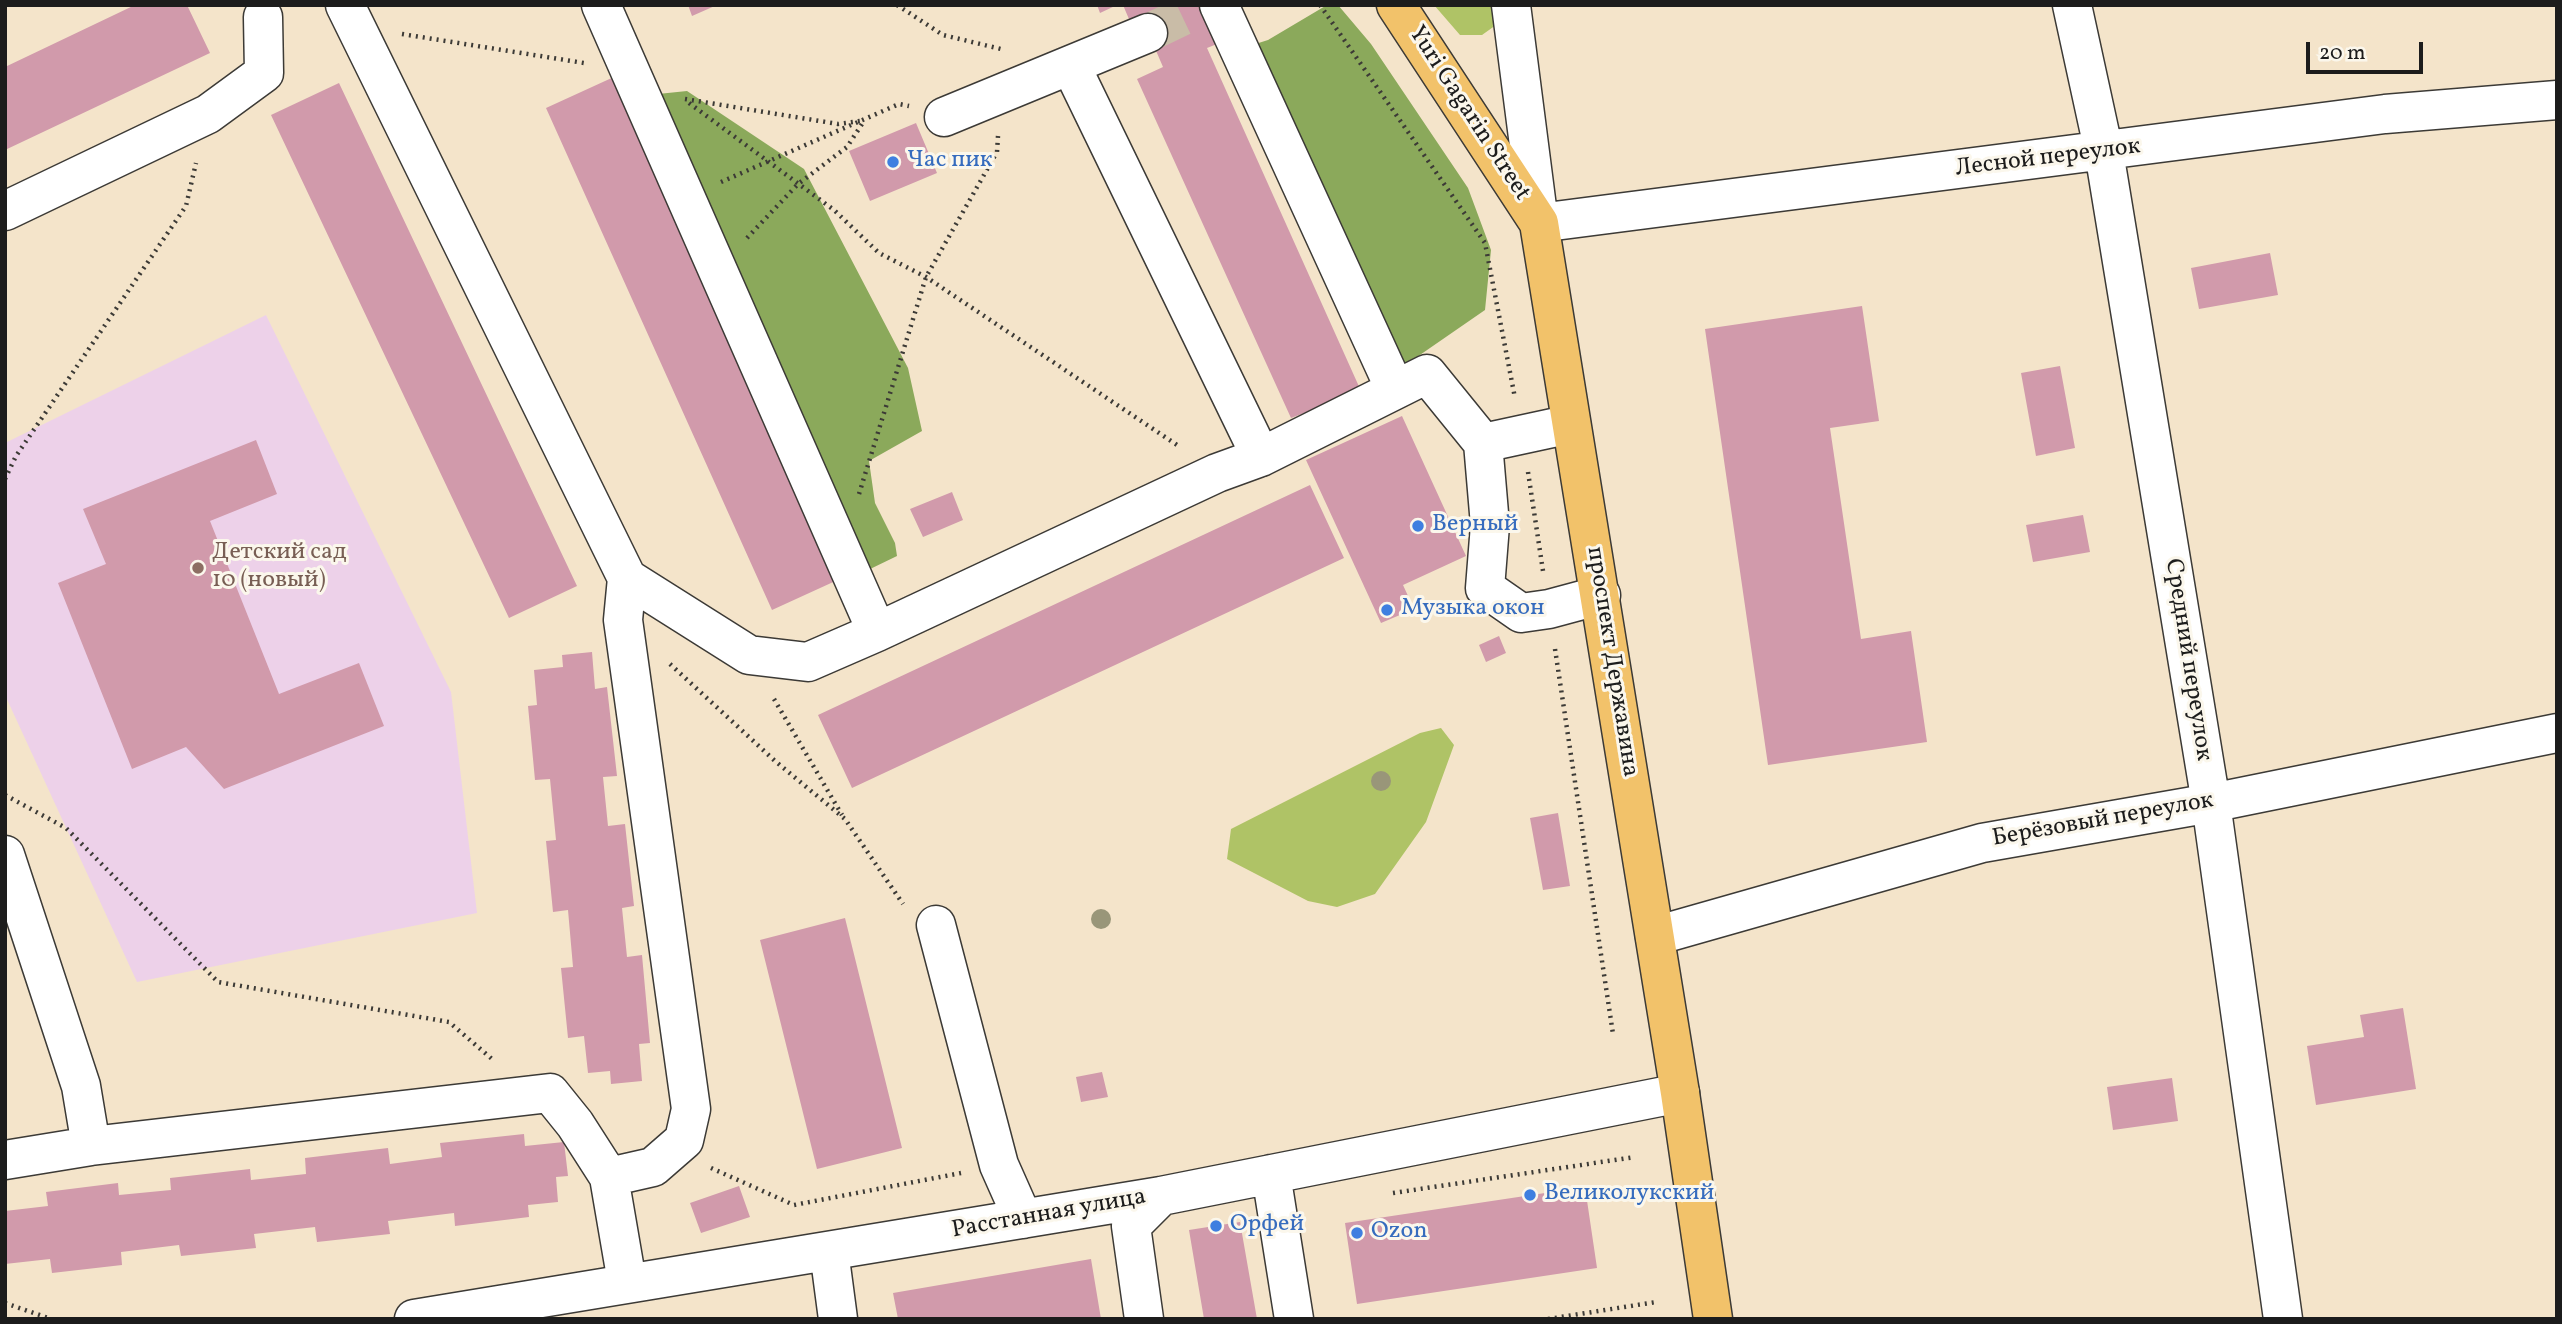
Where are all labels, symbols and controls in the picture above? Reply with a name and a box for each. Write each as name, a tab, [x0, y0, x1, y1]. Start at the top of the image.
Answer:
street label: Yuri Gagarin Street	[1401, 21, 1535, 207]
scale bar	[2310, 28, 2427, 72]
text: 20 m	[2319, 39, 2365, 68]
street label: Лесной переулок	[1954, 133, 2142, 185]
place label: Час пик	[907, 148, 993, 176]
marker: Час пик	[885, 154, 901, 170]
place label: Верный	[1432, 512, 1518, 540]
marker: Верный	[1410, 518, 1426, 534]
place label: Детский сад 10 (новый)	[212, 540, 346, 596]
street label: проспект Державина	[1579, 545, 1643, 779]
street label: Средний переулок	[2157, 557, 2217, 763]
marker: Детский сад 10 (новый)	[190, 560, 206, 576]
place label: Музыка окон	[1401, 596, 1545, 624]
marker: Музыка окон	[1379, 602, 1395, 618]
street label: Берёзовый переулок	[1990, 787, 2216, 855]
place label: Великолукский	[1544, 1181, 1714, 1209]
street label: Расстанная улица	[950, 1184, 1148, 1246]
marker: Великолукский	[1522, 1187, 1538, 1203]
place label: Орфей	[1230, 1212, 1304, 1240]
marker: Орфей	[1208, 1218, 1224, 1234]
place label: Ozon	[1371, 1219, 1428, 1247]
marker: Ozon	[1349, 1225, 1365, 1241]

